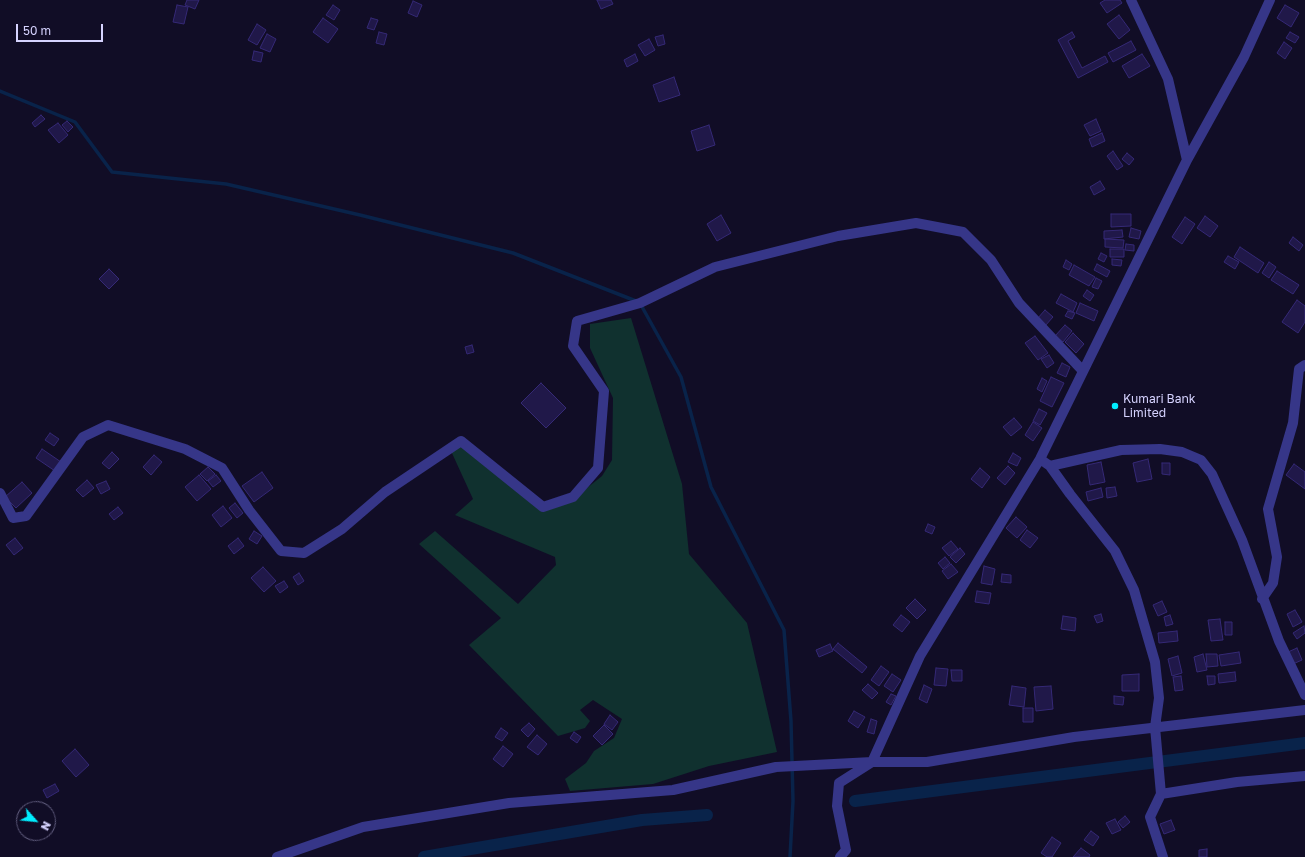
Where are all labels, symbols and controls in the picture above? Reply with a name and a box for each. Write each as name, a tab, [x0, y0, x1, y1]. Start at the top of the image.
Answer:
scale bar	[18, 16, 105, 42]
text: 50 m	[23, 23, 51, 38]
place label: Kumari Bank Limited	[1123, 392, 1196, 420]
marker: Kumari Bank Limited	[1110, 401, 1120, 411]
north arrow	[16, 801, 56, 841]
text: N	[39, 820, 54, 833]

